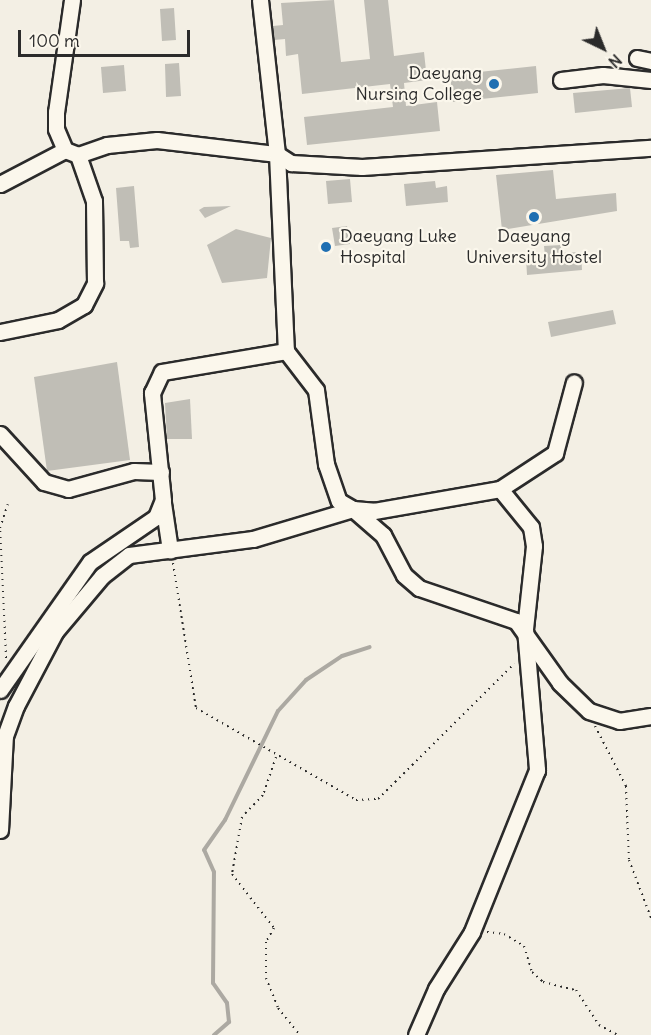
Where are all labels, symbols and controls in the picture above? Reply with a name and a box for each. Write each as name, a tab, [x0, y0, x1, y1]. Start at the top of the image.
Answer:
scale bar	[21, 18, 194, 56]
north arrow	[573, 18, 633, 78]
text: 100 m	[29, 29, 80, 52]
text: N	[604, 50, 626, 72]
place label: Daeyang Nursing College	[356, 63, 482, 106]
marker: Daeyang Nursing College	[487, 77, 501, 91]
marker: Daeyang University Hostel	[527, 210, 541, 224]
place label: Daeyang Luke Hospital	[340, 226, 457, 268]
place label: Daeyang University Hostel	[466, 226, 602, 268]
marker: Daeyang Luke Hospital	[317, 238, 335, 256]

